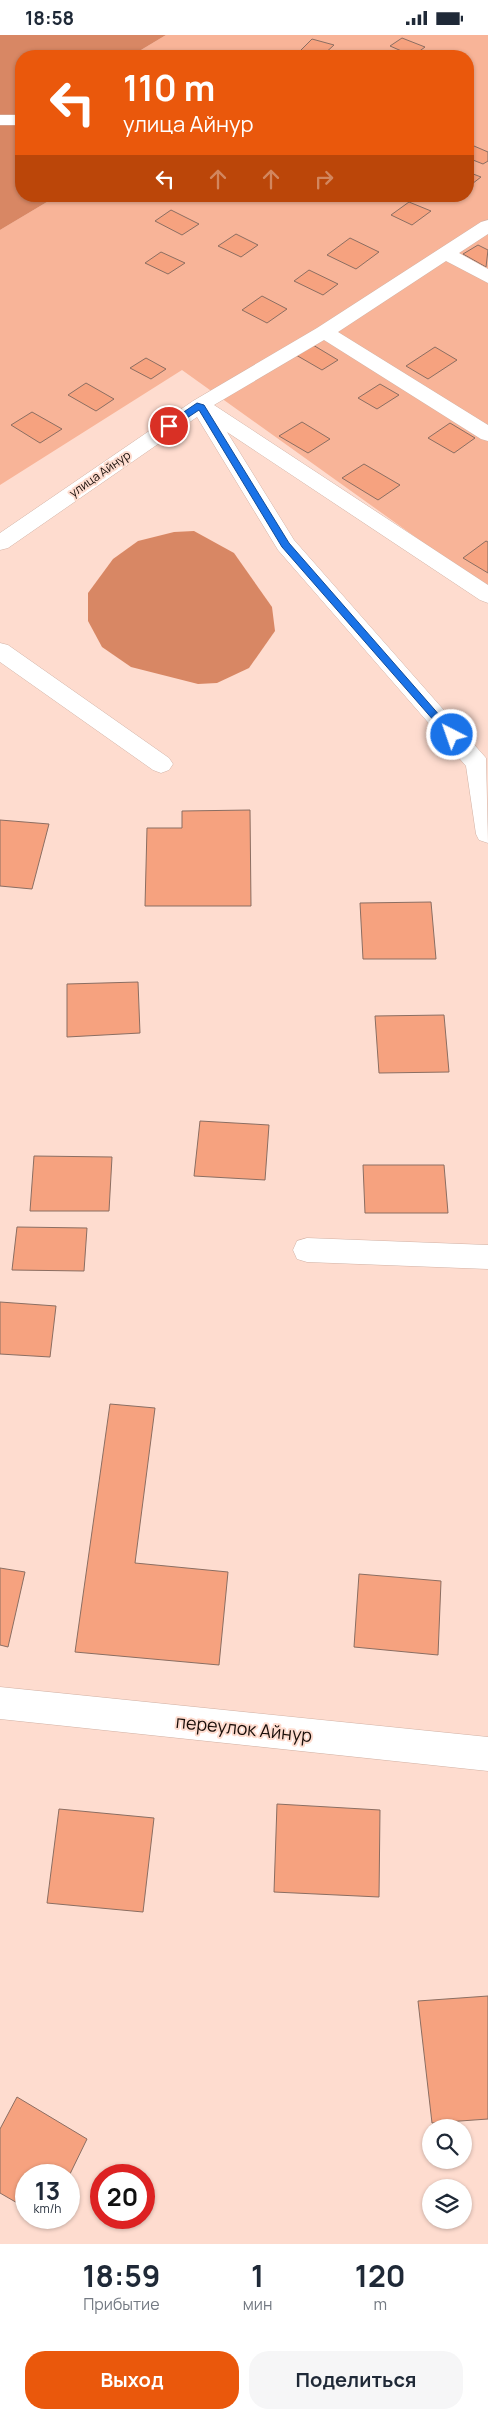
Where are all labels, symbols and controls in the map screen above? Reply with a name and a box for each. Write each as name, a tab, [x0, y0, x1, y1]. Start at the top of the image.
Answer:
text: 18:58	[25, 5, 74, 31]
text: 110 m	[123, 64, 215, 112]
icon: left	[40, 70, 105, 135]
text: улица Айнур	[123, 109, 254, 139]
icon: left	[151, 165, 179, 193]
icon: ahead	[204, 165, 232, 193]
icon: ahead	[257, 165, 285, 193]
icon: right	[310, 165, 338, 193]
pin	[148, 405, 190, 447]
icon: arrive	[155, 412, 183, 440]
street label: улица Айнур	[66, 446, 134, 501]
position arrow	[425, 708, 477, 760]
street label: переулок Айнур	[175, 1709, 313, 1747]
map controls	[422, 2119, 472, 2229]
button: search	[422, 2119, 472, 2169]
speed limit sign: 20	[90, 2164, 155, 2229]
text: 13	[35, 2173, 60, 2208]
button: layers	[422, 2179, 472, 2229]
text: km/h	[34, 2200, 61, 2217]
text: 18:59	[82, 2255, 160, 2296]
text: 1	[251, 2255, 264, 2296]
text: 120	[355, 2255, 406, 2296]
text: Прибытие	[83, 2293, 160, 2315]
text: мин	[243, 2293, 272, 2315]
text: m	[373, 2293, 387, 2315]
button: Выход	[25, 2351, 239, 2409]
button: Поделиться	[249, 2351, 463, 2409]

